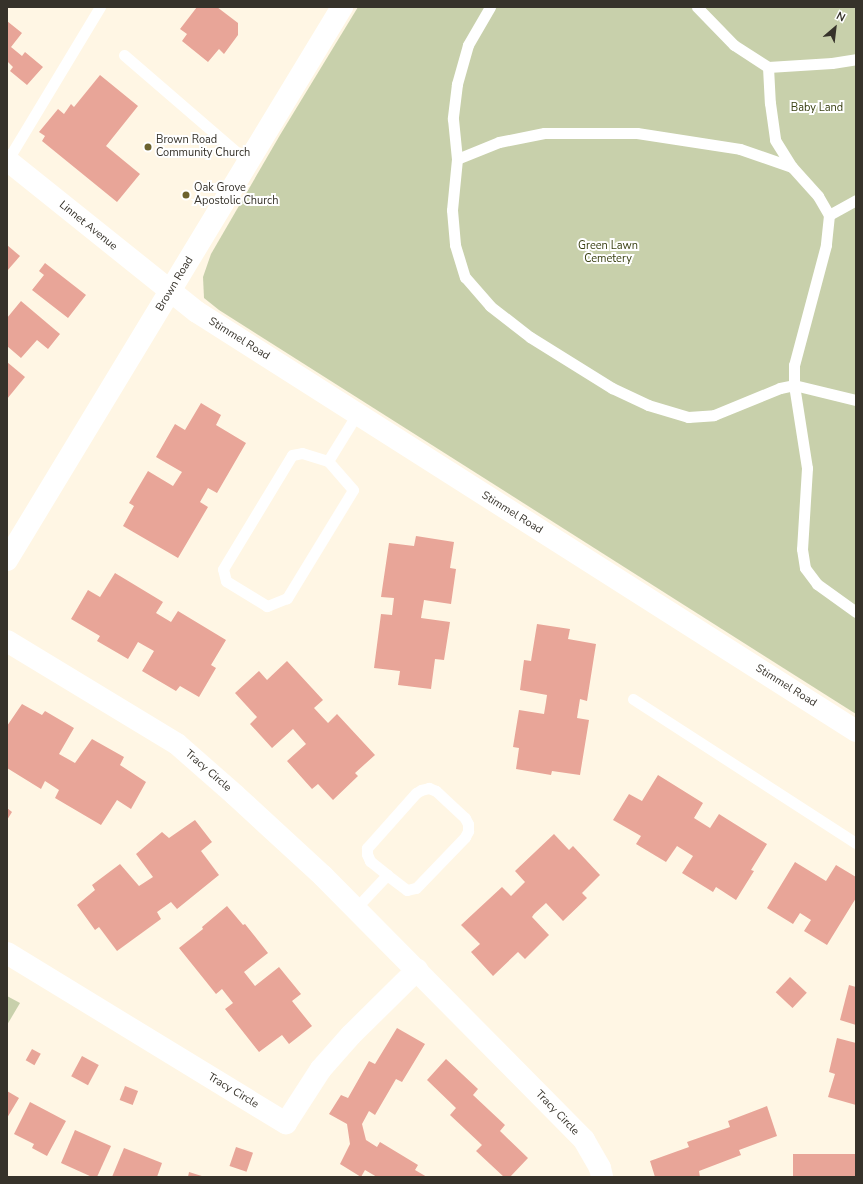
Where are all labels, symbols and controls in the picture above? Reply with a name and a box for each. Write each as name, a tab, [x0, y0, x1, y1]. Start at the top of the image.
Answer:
north arrow	[815, 8, 855, 48]
text: N	[834, 8, 848, 26]
park label: Baby Land	[791, 101, 843, 115]
place label: Brown Road Community Church	[156, 134, 250, 160]
marker: Brown Road Community Church	[143, 142, 153, 152]
place label: Oak Grove Apostolic Church	[194, 182, 278, 208]
marker: Oak Grove Apostolic Church	[181, 190, 191, 200]
street label: Linnet Avenue	[56, 199, 120, 253]
park label: Green Lawn Cemetery	[578, 240, 638, 266]
street label: Brown Road	[154, 254, 196, 314]
street label: Stimmel Road	[206, 315, 272, 363]
street label: Stimmel Road	[479, 489, 545, 537]
street label: Stimmel Road	[753, 662, 819, 710]
street label: Tracy Circle	[182, 747, 234, 795]
street label: Tracy Circle	[205, 1071, 261, 1111]
street label: Tracy Circle	[532, 1088, 582, 1138]

